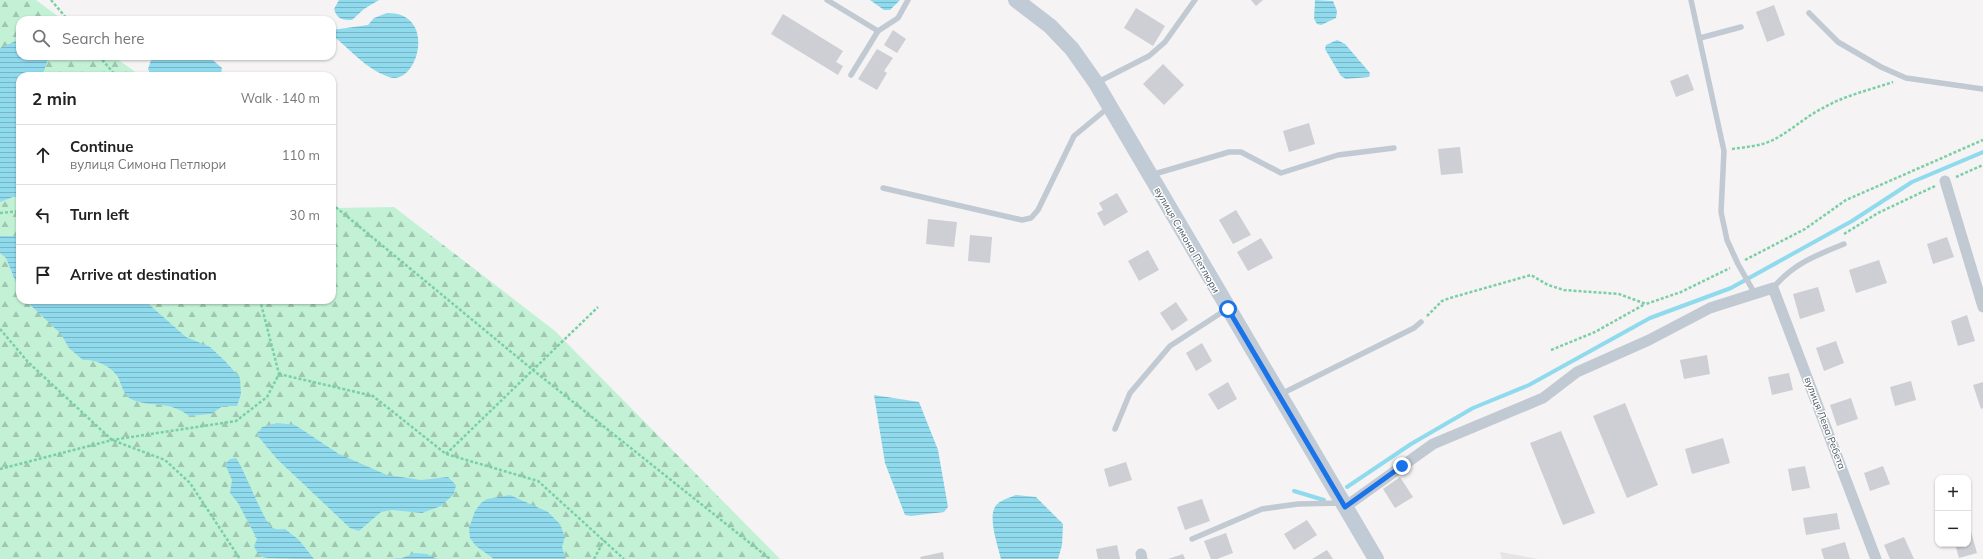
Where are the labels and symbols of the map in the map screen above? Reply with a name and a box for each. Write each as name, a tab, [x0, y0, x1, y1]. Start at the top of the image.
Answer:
street label: вулиця Симона Петлюри	[1151, 185, 1223, 295]
route start	[1219, 300, 1237, 318]
street label: вулиця Лева Ребета	[1801, 375, 1849, 471]
route end	[1393, 457, 1411, 475]

